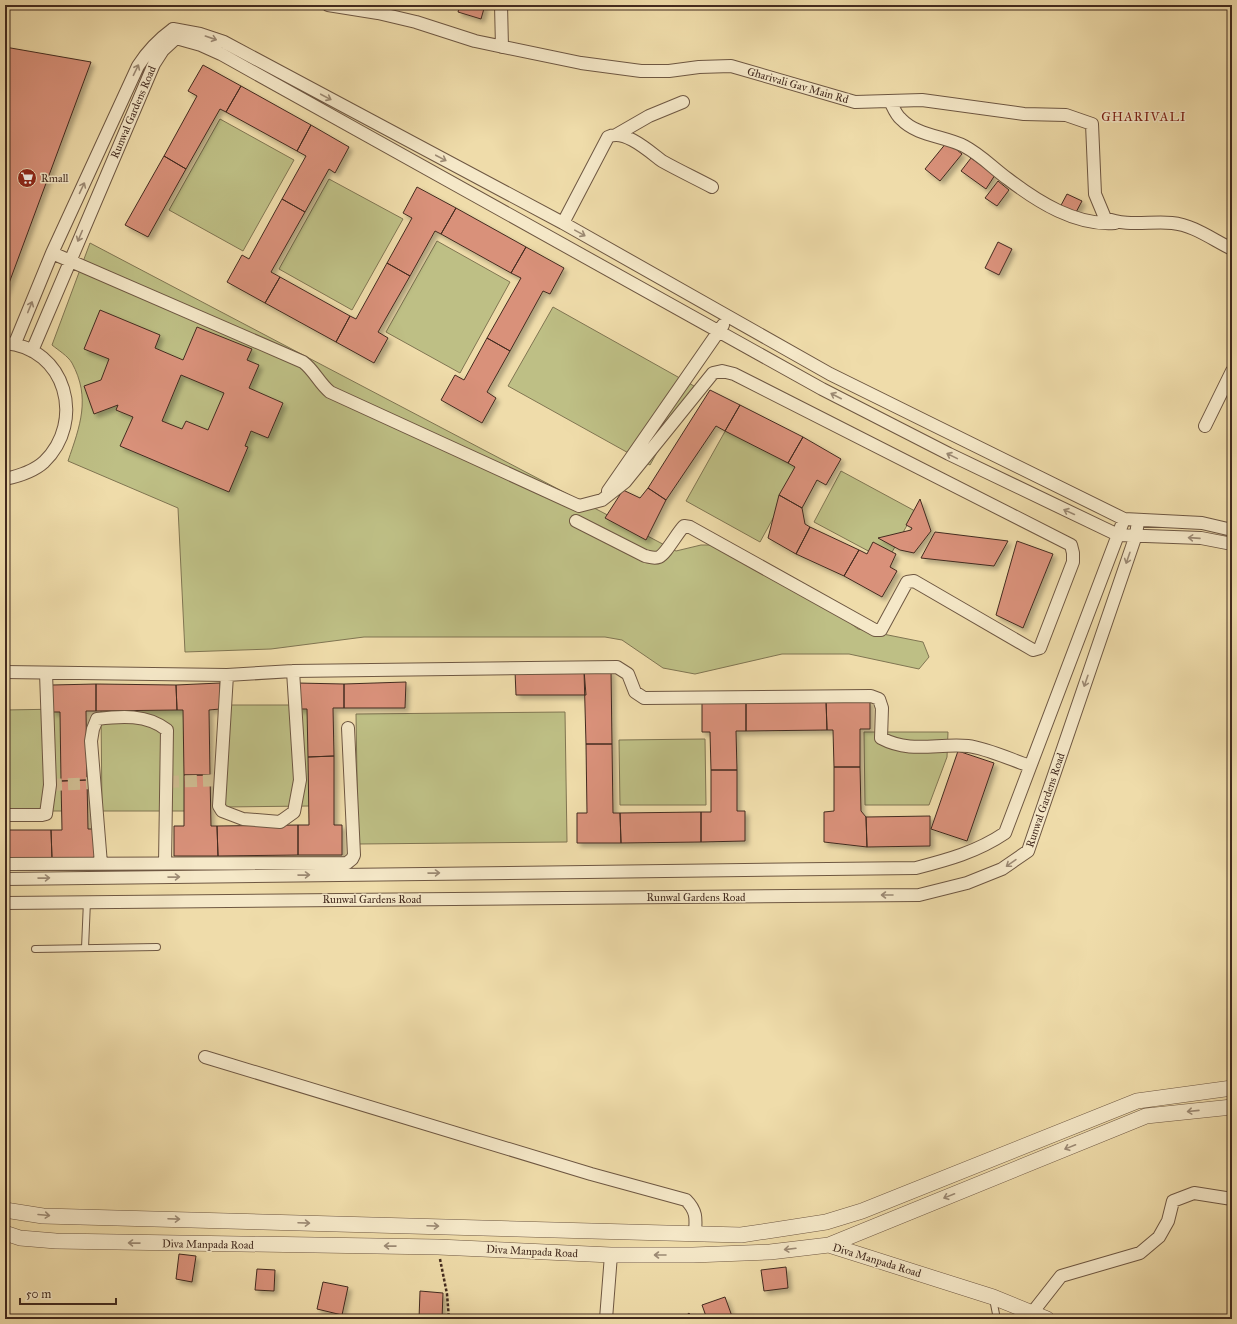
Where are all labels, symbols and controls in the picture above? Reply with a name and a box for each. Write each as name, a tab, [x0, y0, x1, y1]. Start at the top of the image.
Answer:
one-way arrow	[204, 34, 216, 42]
street label: Runwal Gardens Road	[108, 64, 159, 160]
one-way arrow	[133, 65, 140, 77]
street label: Gharivali Gav Main Rd	[746, 65, 851, 106]
one-way arrow	[320, 93, 332, 101]
district label: GHARIVALI	[1101, 109, 1187, 125]
one-way arrow	[435, 155, 447, 162]
supermarket icon: Rmall	[16, 167, 38, 189]
place label: Rmall	[41, 172, 69, 185]
one-way arrow	[79, 183, 86, 195]
one-way arrow	[76, 229, 84, 241]
one-way arrow	[574, 229, 586, 237]
one-way arrow	[26, 302, 34, 314]
one-way arrow	[830, 392, 842, 400]
one-way arrow	[946, 452, 958, 459]
one-way arrow	[1063, 508, 1075, 515]
one-way arrow	[1188, 534, 1201, 541]
one-way arrow	[1124, 551, 1131, 564]
one-way arrow	[1082, 674, 1089, 687]
street label: Runwal Gardens Road	[1023, 751, 1068, 849]
one-way arrow	[1006, 859, 1017, 867]
one-way arrow	[427, 869, 440, 877]
one-way arrow	[297, 871, 310, 879]
one-way arrow	[167, 873, 180, 880]
one-way arrow	[37, 874, 50, 882]
street label: Runwal Gardens Road	[646, 891, 746, 904]
one-way arrow	[881, 891, 894, 899]
street label: Runwal Gardens Road	[322, 893, 422, 906]
one-way arrow	[1187, 1107, 1200, 1115]
one-way arrow	[1064, 1144, 1076, 1152]
one-way arrow	[944, 1193, 956, 1201]
one-way arrow	[37, 1212, 50, 1219]
one-way arrow	[167, 1215, 180, 1223]
one-way arrow	[297, 1219, 310, 1226]
one-way arrow	[426, 1222, 439, 1230]
street label: Diva Manpada Road	[162, 1237, 255, 1252]
one-way arrow	[128, 1239, 141, 1247]
street label: Diva Manpada Road	[831, 1241, 923, 1280]
one-way arrow	[384, 1243, 397, 1250]
street label: Diva Manpada Road	[486, 1243, 579, 1260]
one-way arrow	[784, 1245, 797, 1253]
one-way arrow	[654, 1251, 667, 1259]
scale bar	[20, 1280, 116, 1306]
text: 50 m	[26, 1287, 51, 1301]

